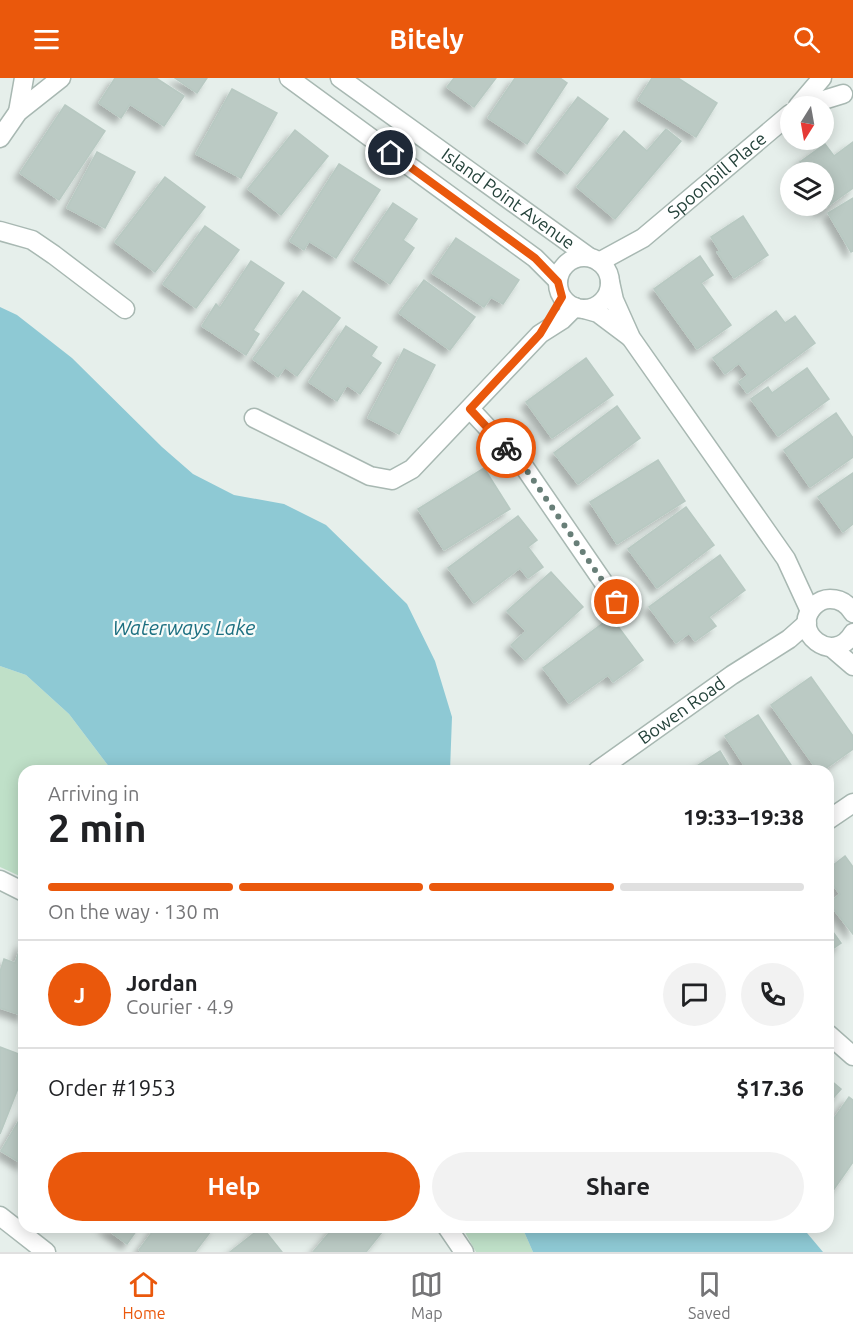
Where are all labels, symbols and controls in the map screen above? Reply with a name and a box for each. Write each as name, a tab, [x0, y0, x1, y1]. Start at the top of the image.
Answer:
icon: menu	[30, 23, 63, 56]
icon: search	[790, 23, 823, 56]
text: Bitely	[389, 24, 464, 54]
north arrow	[780, 96, 834, 150]
map controls	[780, 96, 834, 216]
pin	[365, 127, 416, 178]
street label: Spoonbill Place	[663, 128, 770, 222]
icon: home	[374, 136, 407, 169]
street label: Island Point Avenue	[438, 143, 579, 253]
button: layers	[780, 162, 834, 216]
courier	[476, 418, 536, 478]
icon: bike	[490, 432, 523, 465]
pin	[591, 576, 642, 627]
icon: bag	[600, 585, 633, 618]
water label: Waterways Lake	[113, 616, 255, 639]
street label: Bowen Road	[634, 672, 728, 748]
text: Arriving in	[48, 782, 139, 805]
text: 19:33–19:38	[683, 804, 804, 829]
text: 2 min	[48, 806, 147, 849]
text: On the way · 130 m	[48, 900, 220, 923]
button: chat	[663, 963, 726, 1026]
button: phone	[741, 963, 804, 1026]
text: Jordan	[126, 970, 198, 995]
text: J	[74, 982, 85, 1007]
text: Courier · 4.9	[126, 995, 234, 1018]
text: Order #1953	[48, 1075, 176, 1100]
text: $17.36	[737, 1075, 804, 1100]
button: Help	[48, 1152, 420, 1221]
button: Share	[432, 1152, 804, 1221]
tab: Home	[122, 1268, 166, 1322]
tab: Map	[410, 1268, 443, 1322]
tab: Saved	[688, 1268, 731, 1322]

